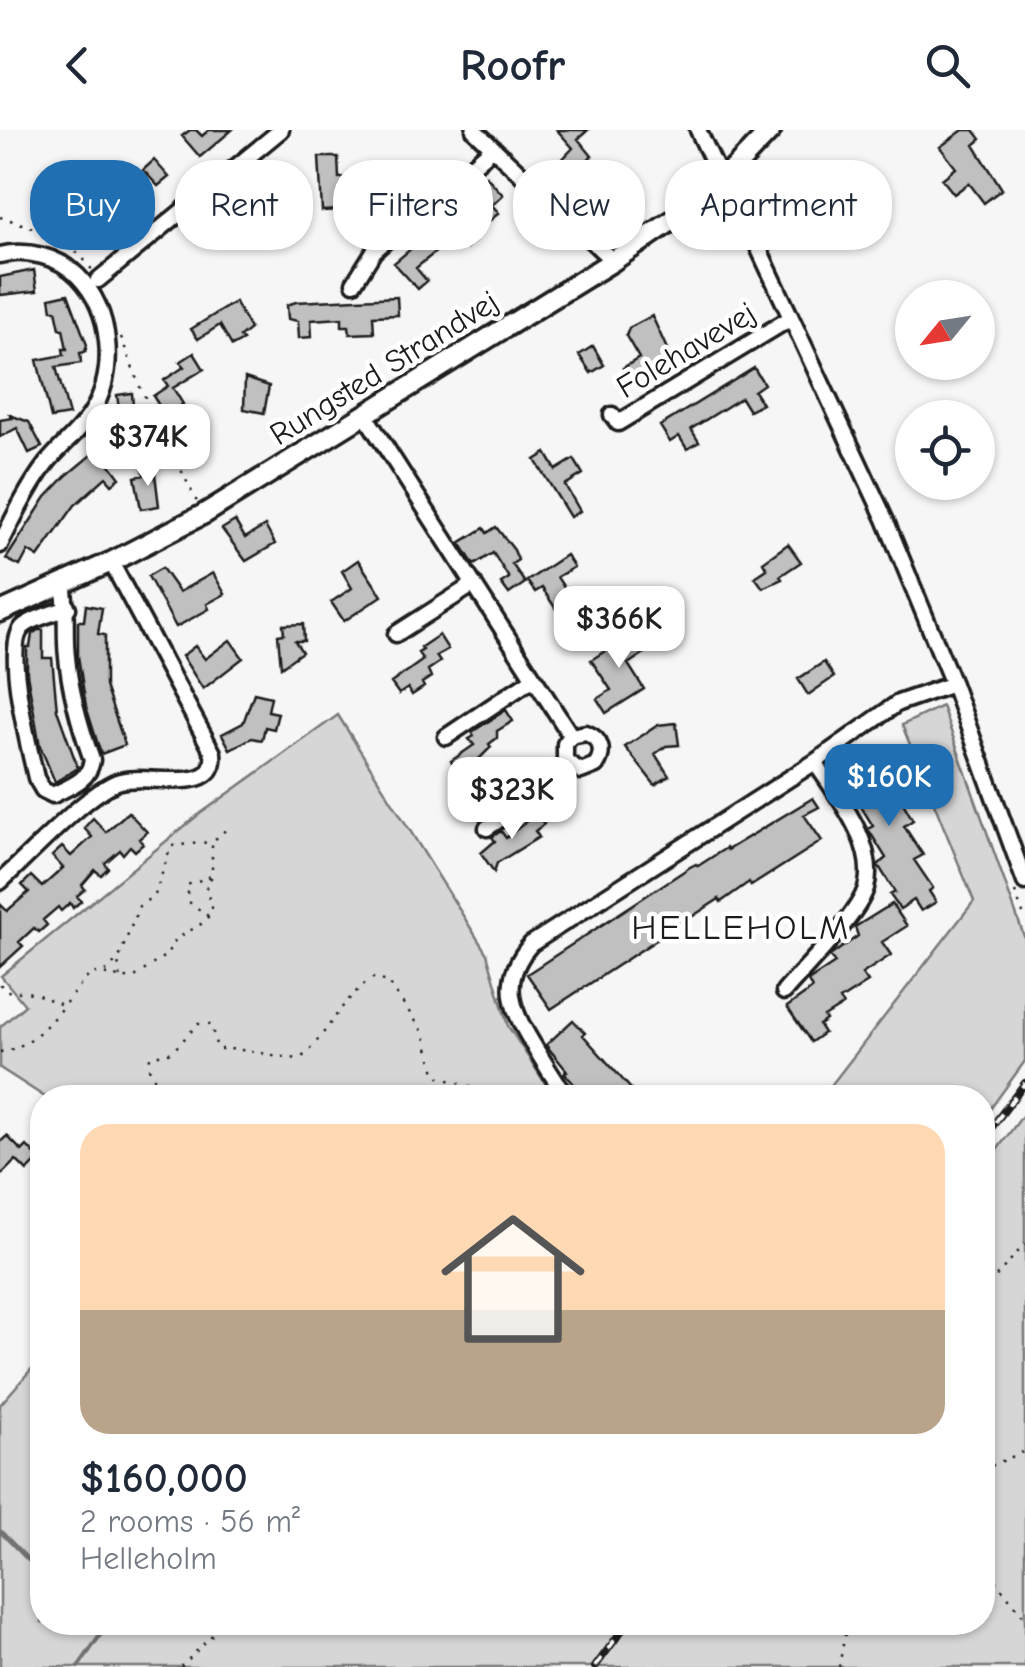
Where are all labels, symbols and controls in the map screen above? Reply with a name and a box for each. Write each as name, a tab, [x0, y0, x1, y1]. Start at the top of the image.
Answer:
icon: back	[50, 38, 105, 93]
icon: search	[920, 38, 975, 93]
text: Roofr	[460, 39, 565, 91]
chip: Buy	[30, 160, 155, 250]
chip: Rent	[175, 160, 313, 250]
chip: Filters	[333, 160, 493, 250]
chip: New	[513, 160, 645, 250]
chip: Apartment	[665, 160, 892, 250]
north arrow	[895, 280, 995, 380]
map controls	[895, 280, 995, 500]
street label: Rungsted Strandvej	[263, 283, 505, 453]
street label: Folehavevej	[610, 294, 762, 406]
button: locate	[895, 400, 995, 500]
pin: $374K	[78, 404, 218, 489]
text: $374K	[108, 418, 188, 455]
pin: $366K	[549, 586, 689, 671]
text: $366K	[576, 600, 662, 637]
pin: $160K	[819, 744, 959, 829]
pin: $323K	[442, 757, 582, 842]
text: $160K	[847, 758, 931, 795]
text: $323K	[470, 771, 554, 808]
district label: HELLEHOLM	[631, 907, 851, 948]
icon: home	[423, 1189, 603, 1369]
text: $160,000	[80, 1454, 248, 1503]
text: 2 rooms · 56 m²	[80, 1503, 300, 1540]
text: Helleholm	[80, 1540, 217, 1577]

